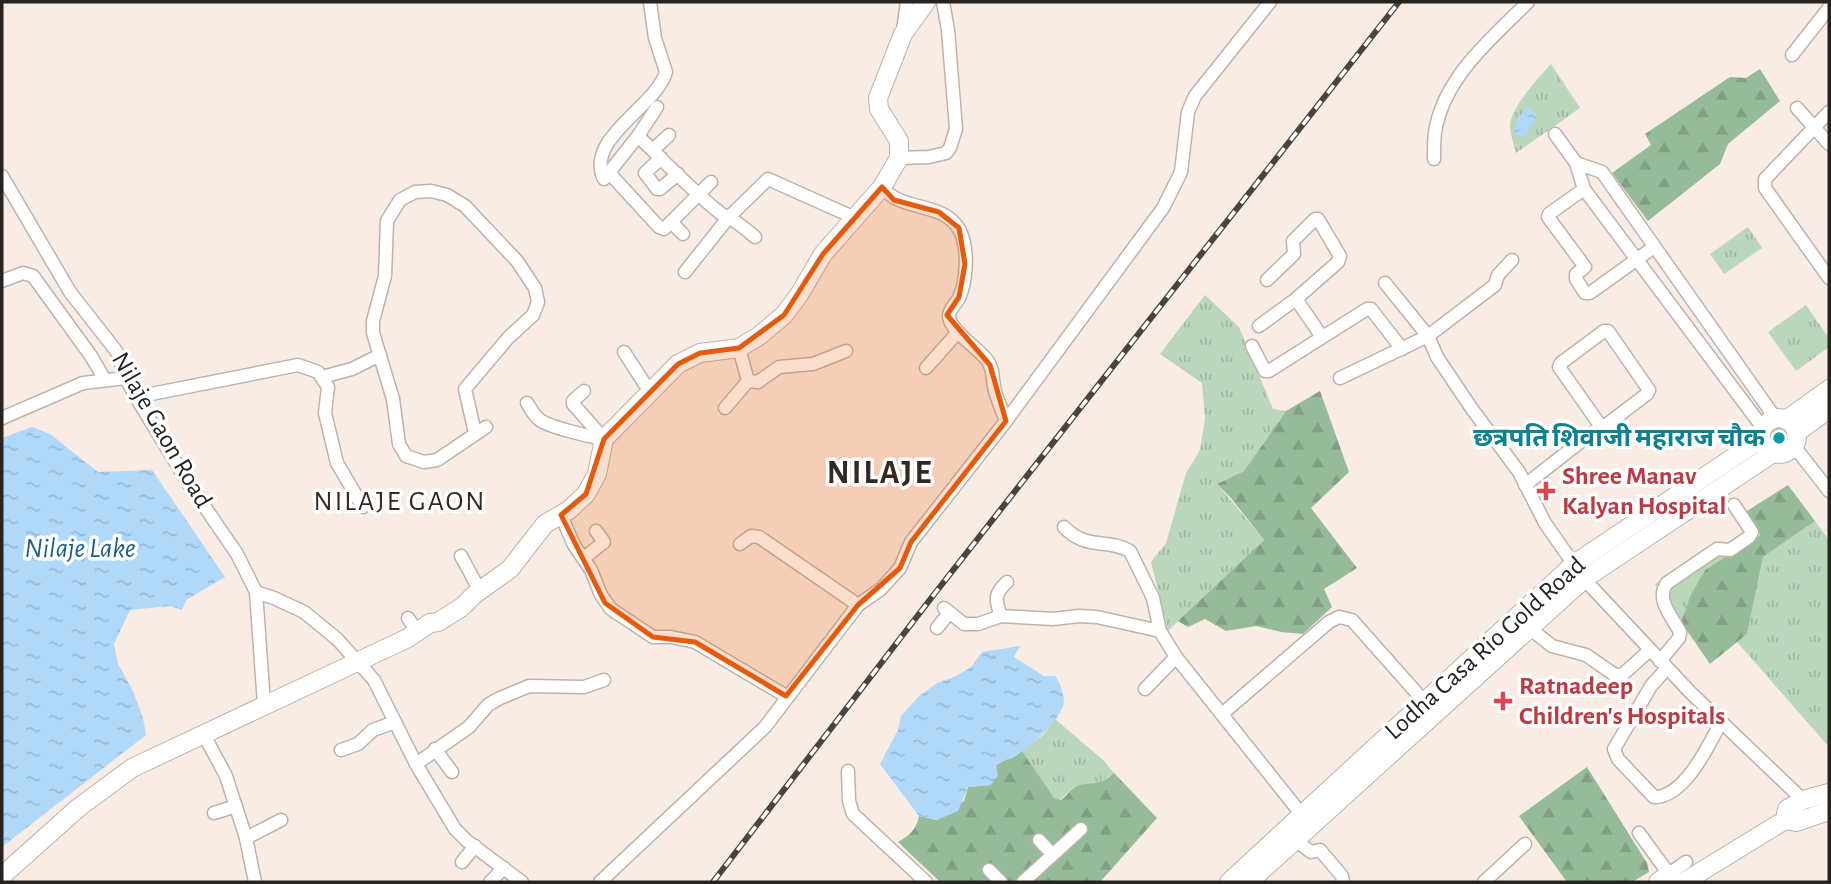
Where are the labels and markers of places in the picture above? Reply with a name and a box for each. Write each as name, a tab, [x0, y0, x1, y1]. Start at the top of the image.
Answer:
place label: छत्रपति शिवाजी महाराज चौक	[1473, 423, 1765, 451]
marker: छत्रपति शिवाजी महाराज चौक	[1771, 430, 1787, 446]
place label: Shree Manav Kalyan Hospital	[1562, 463, 1726, 519]
marker: Shree Manav Kalyan Hospital	[1536, 481, 1556, 501]
place label: Ratnadeep Children's Hospitals	[1519, 673, 1725, 729]
marker: Ratnadeep Children's Hospitals	[1493, 691, 1513, 711]

